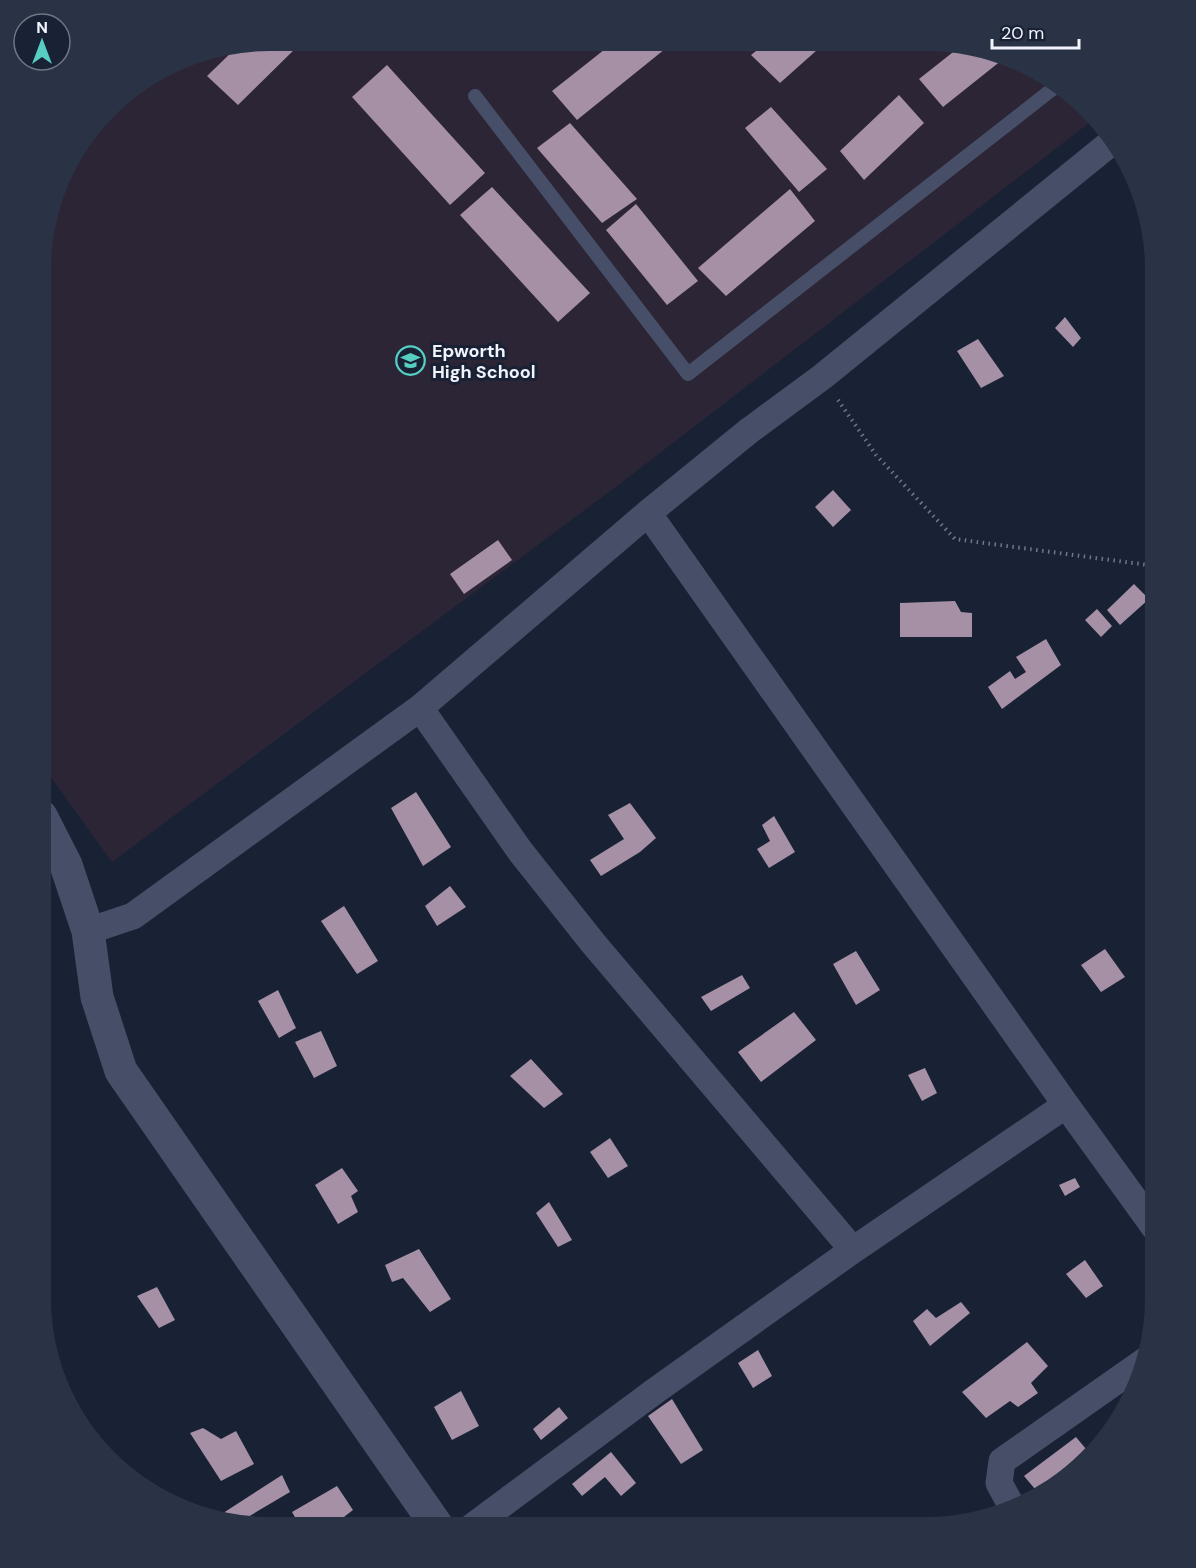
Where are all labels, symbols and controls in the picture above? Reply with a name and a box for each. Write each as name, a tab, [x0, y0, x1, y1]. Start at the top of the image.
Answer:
north arrow	[12, 12, 72, 72]
scale bar	[992, 12, 1079, 50]
text: N	[36, 17, 48, 38]
text: 20 m	[1001, 21, 1044, 45]
place label: Epworth High School	[432, 339, 536, 384]
school or university icon: Epworth High School	[395, 345, 427, 377]

